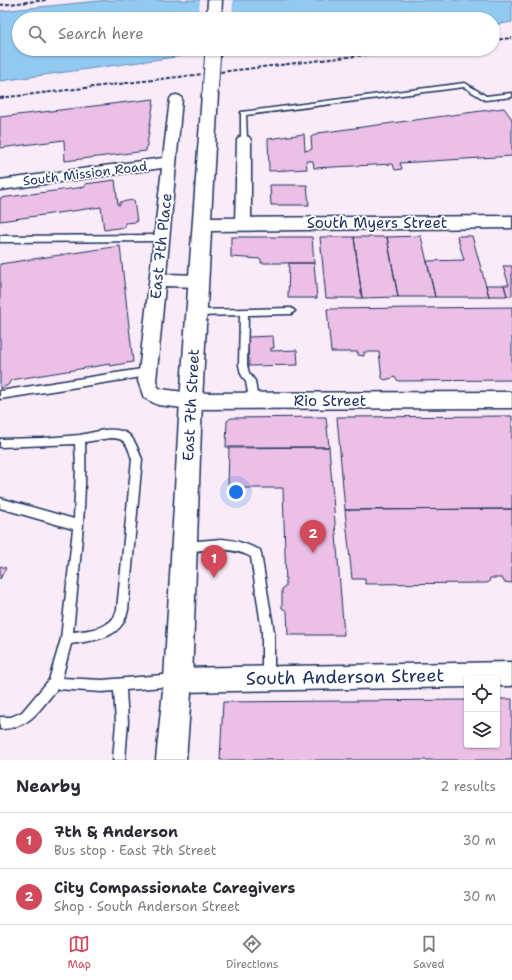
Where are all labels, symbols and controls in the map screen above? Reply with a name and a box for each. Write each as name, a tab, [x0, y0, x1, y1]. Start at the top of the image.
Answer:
search box	[12, 12, 500, 56]
icon: search	[26, 23, 48, 45]
text: Search here	[58, 24, 144, 44]
street label: South Mission Road	[22, 157, 148, 190]
street label: East 7th Place	[145, 192, 177, 300]
street label: South Myers Street	[307, 213, 447, 233]
street label: East 7th Street	[178, 348, 204, 462]
street label: Rio Street	[294, 391, 366, 411]
your location	[226, 482, 246, 502]
pin: 2	[300, 520, 326, 553]
pin: 1	[201, 545, 227, 578]
street label: South Anderson Street	[246, 663, 444, 691]
map controls	[464, 676, 500, 748]
button: locate	[464, 676, 500, 712]
button: layers	[464, 712, 500, 748]
text: Nearby	[16, 775, 81, 797]
text: 2 results	[440, 778, 496, 795]
text: 7th & Anderson	[54, 822, 178, 842]
text: 1	[26, 832, 32, 849]
text: 30 m	[462, 832, 496, 849]
text: Bus stop · East 7th Street	[54, 842, 216, 859]
text: City Compassionate Caregivers	[54, 878, 295, 898]
text: 2	[24, 888, 34, 905]
text: 30 m	[462, 888, 496, 905]
text: Shop · South Anderson Street	[54, 898, 240, 915]
tab: Map	[67, 933, 91, 972]
tab: Directions	[226, 933, 278, 972]
tab: Saved	[413, 933, 445, 972]

